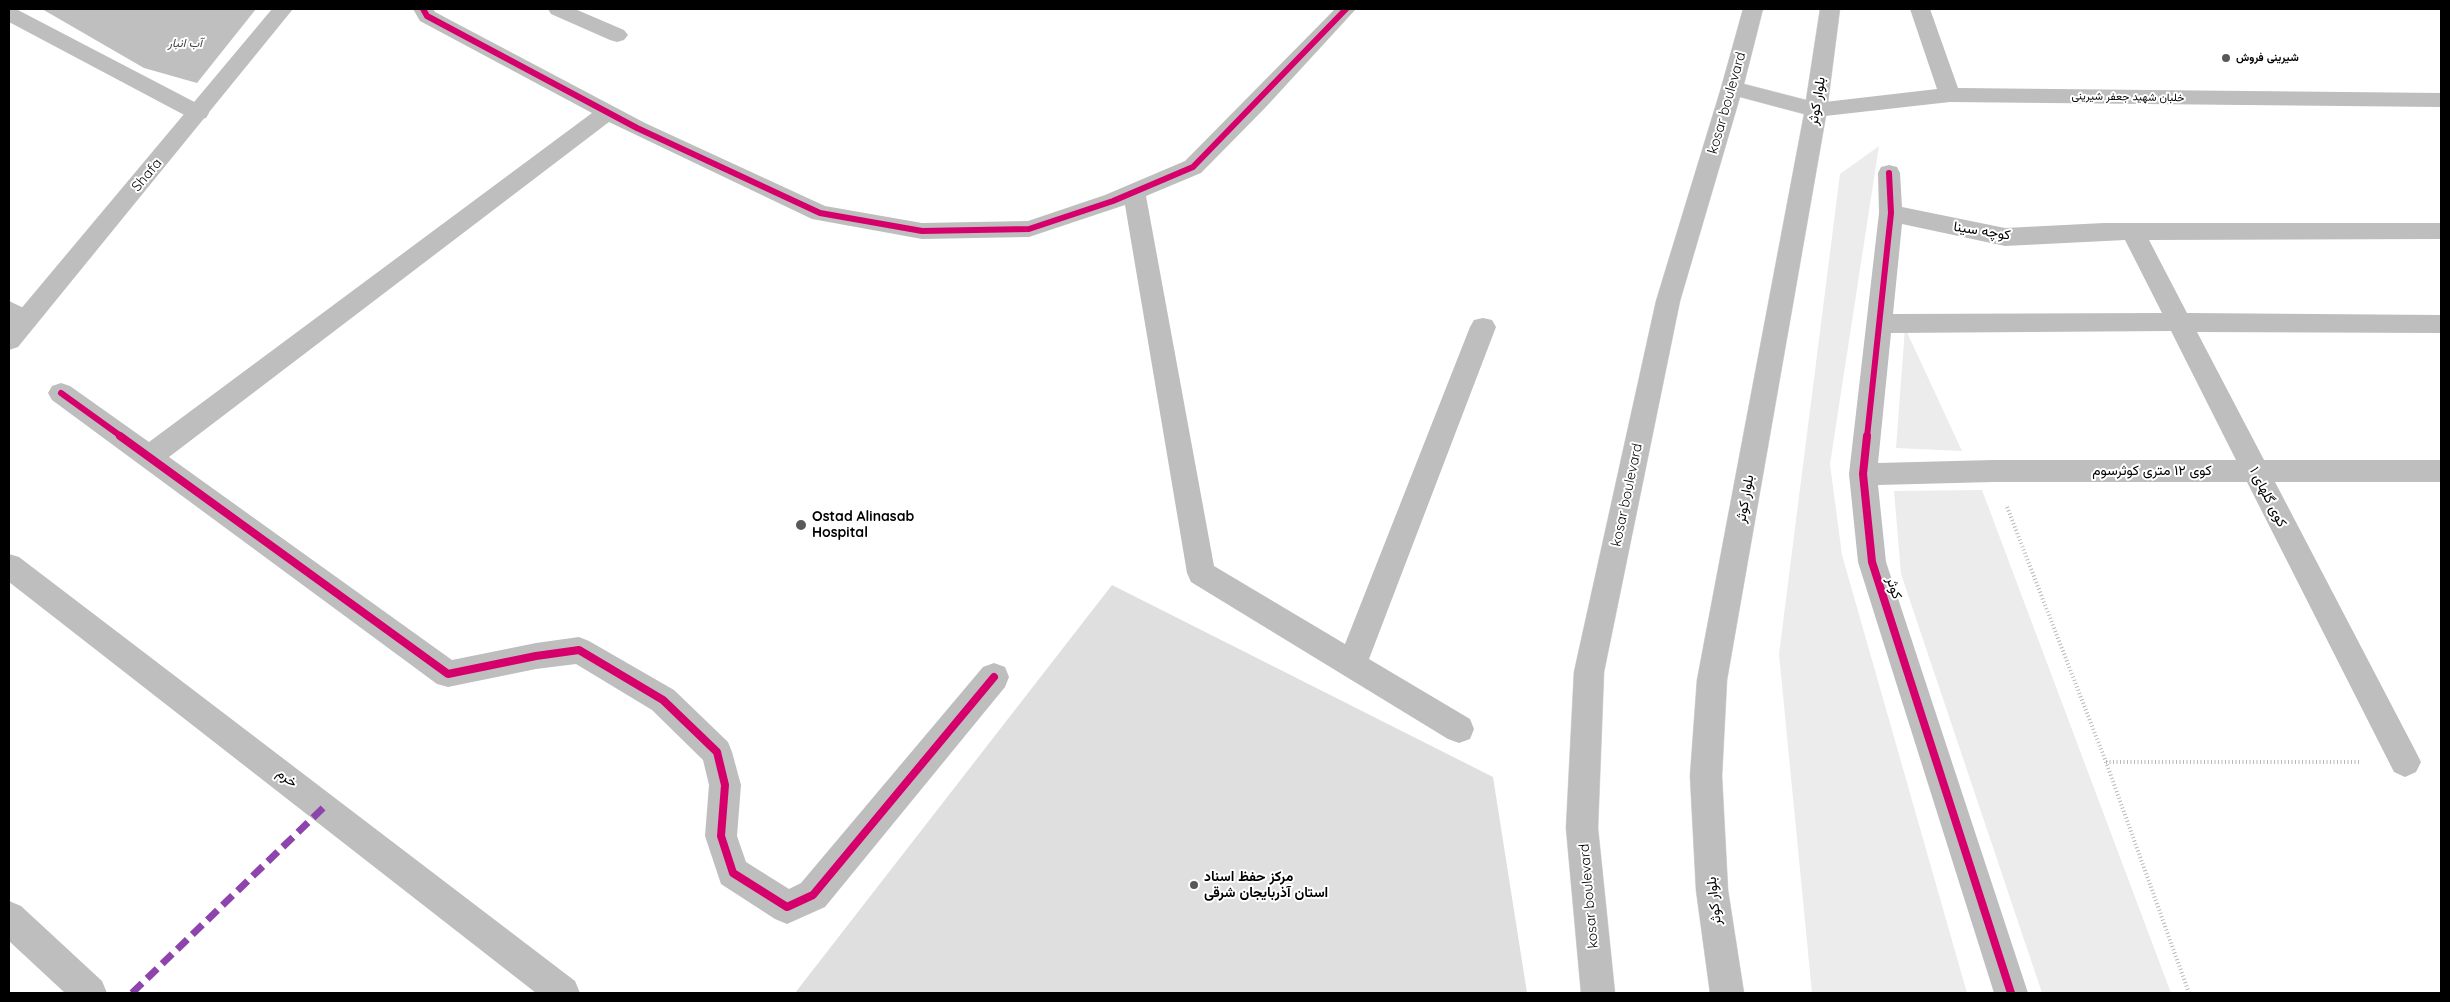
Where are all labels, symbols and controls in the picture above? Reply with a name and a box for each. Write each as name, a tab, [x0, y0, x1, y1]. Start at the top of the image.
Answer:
water label: آب انبار	[168, 36, 202, 50]
street label: kosar boulevard	[1704, 50, 1750, 156]
place label: شیرینی فروش	[2236, 51, 2299, 65]
marker: شیرینی فروش	[2220, 52, 2232, 64]
street label: بلوار کوثر	[1805, 76, 1829, 126]
street label: خلبان شهید جعفر شیرینی	[2071, 89, 2185, 105]
street label: Shafa	[128, 155, 166, 195]
street label: کوچه سینا	[1952, 218, 2012, 244]
street label: kosar boulevard	[1608, 442, 1646, 548]
street label: کوی ۱۲ متری کوثرسوم	[2092, 463, 2212, 479]
street label: کوی گلهای ۱	[2246, 464, 2290, 530]
street label: بلوار کوثر	[1732, 474, 1758, 524]
place label: Ostad Alinasab Hospital	[812, 509, 914, 542]
marker: Ostad Alinasab Hospital	[794, 518, 808, 532]
street label: کوثر	[1883, 575, 1905, 601]
street label: خرم	[273, 765, 301, 791]
street label: kosar boulevard	[1576, 843, 1602, 949]
place label: مرکز حفظ اسناد استان آذربایجان شرقی	[1204, 869, 1328, 902]
street label: بلوار کوثر	[1703, 876, 1725, 926]
marker: مرکز حفظ اسناد استان آذربایجان شرقی	[1188, 879, 1200, 891]

